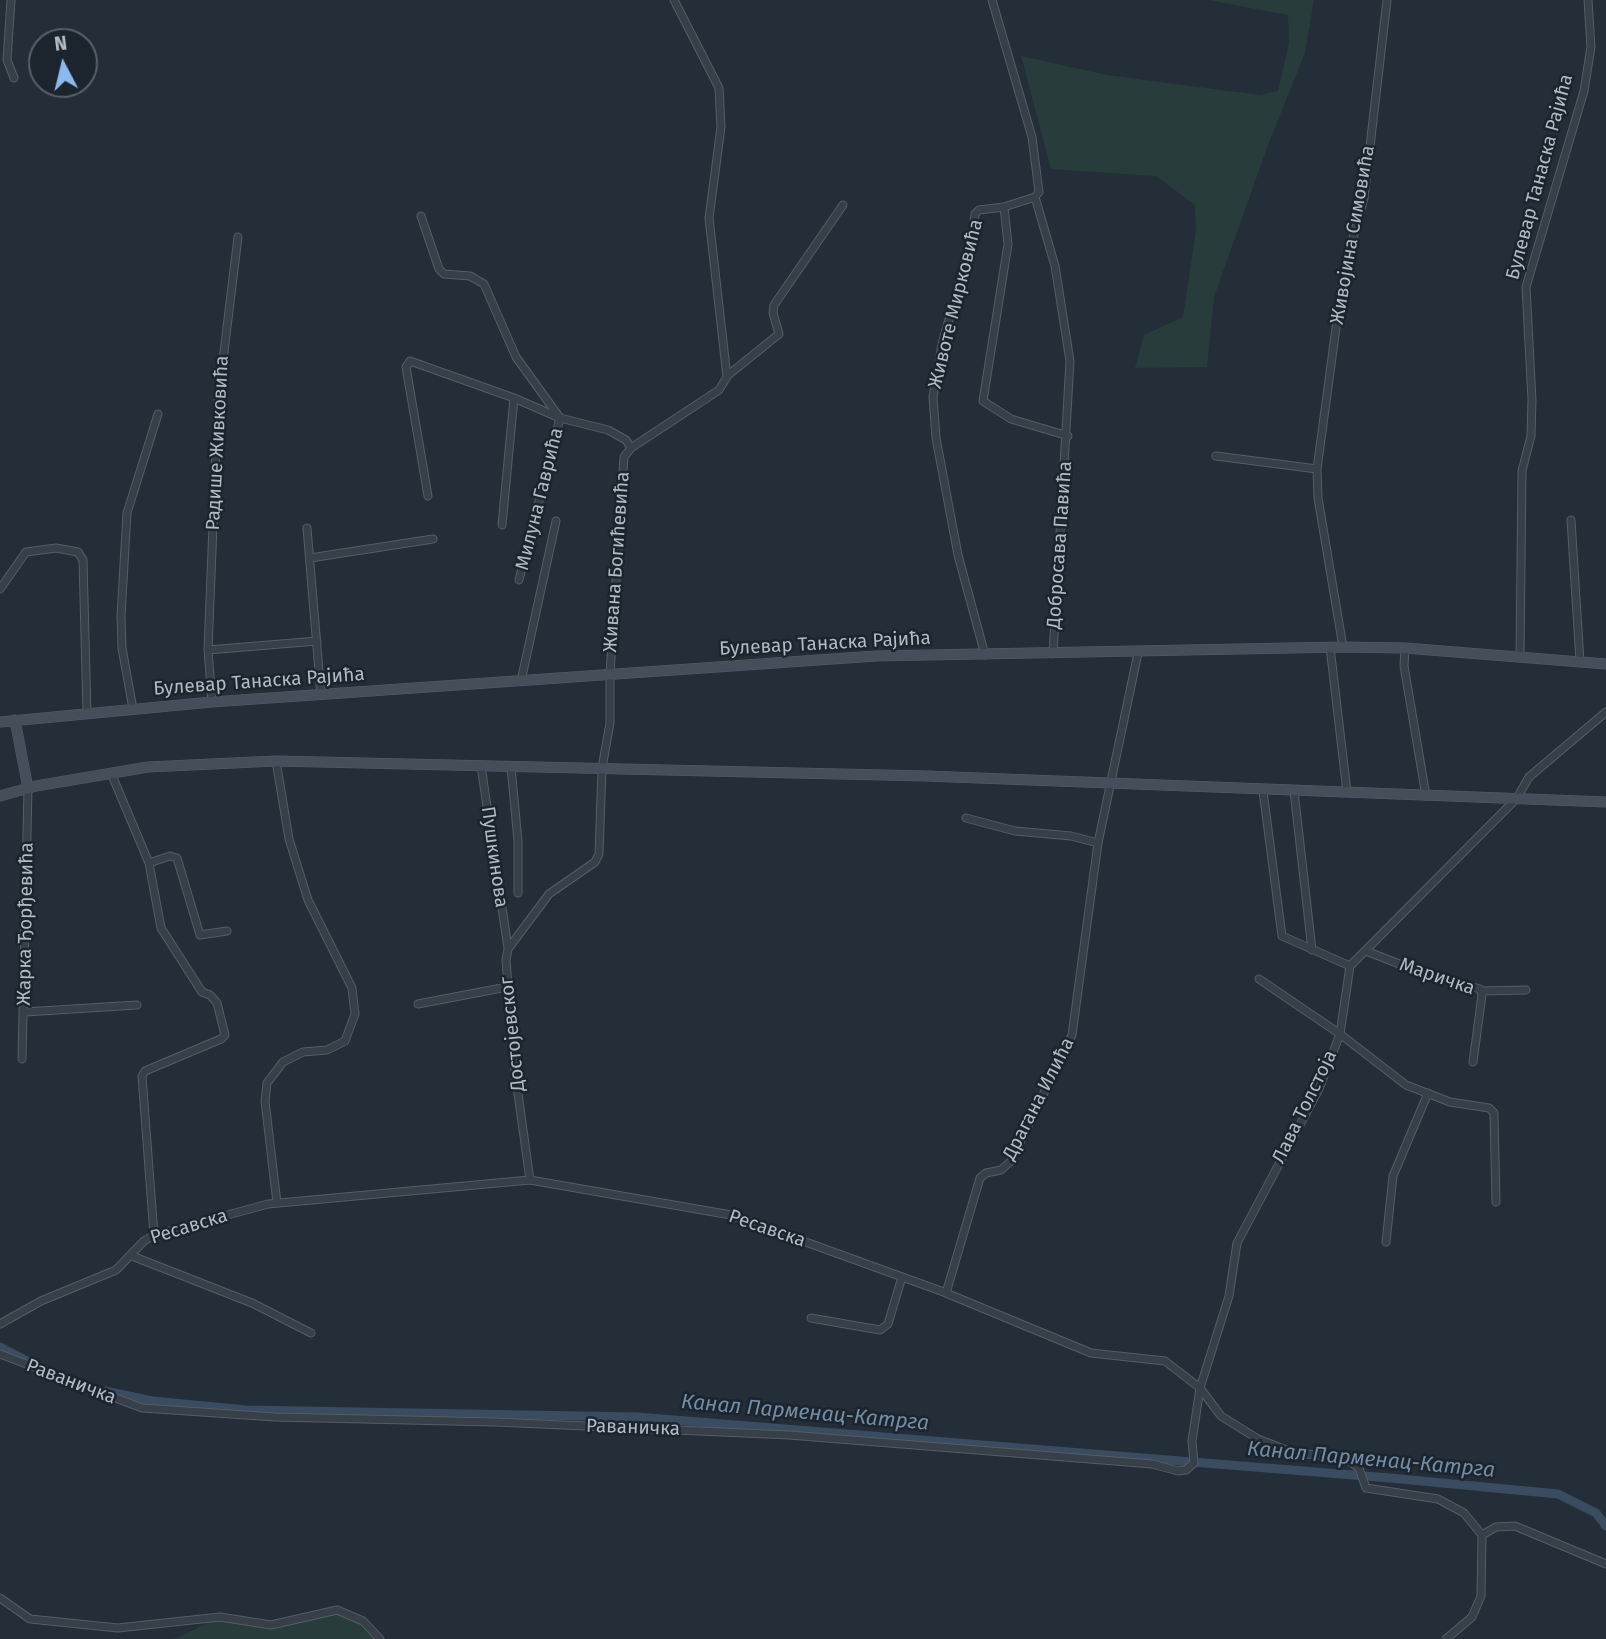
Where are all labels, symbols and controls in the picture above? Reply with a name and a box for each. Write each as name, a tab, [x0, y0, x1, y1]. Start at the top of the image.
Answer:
north arrow	[28, 28, 98, 98]
text: N	[53, 31, 68, 56]
street label: Булевар Танаска Рајића	[1502, 72, 1578, 282]
street label: Живојина Симовића	[1326, 144, 1380, 326]
street label: Животе Мирковића	[924, 217, 988, 391]
street label: Радише Живковића	[202, 355, 234, 531]
street label: Милуна Гаврића	[511, 425, 569, 573]
street label: Добросава Павића	[1043, 460, 1077, 630]
street label: Живана Богићевића	[599, 471, 635, 653]
street label: Булевар Танаска Рајића	[719, 627, 931, 661]
street label: Булевар Танаска Рајића	[153, 663, 365, 701]
street label: Пушкинова	[476, 805, 512, 909]
street label: Жарка Ђорђевића	[13, 842, 39, 1006]
street label: Маричка	[1396, 953, 1478, 1001]
street label: Достојевског	[496, 975, 530, 1093]
street label: Драгана Илића	[998, 1034, 1080, 1164]
street label: Лава Толстоја	[1268, 1047, 1342, 1167]
street label: Ресавска	[148, 1204, 230, 1250]
street label: Ресавска	[726, 1205, 808, 1253]
street label: Раваничка	[23, 1354, 119, 1410]
water label: Канал Парменац-Катрга	[680, 1390, 930, 1436]
street label: Раваничка	[586, 1415, 680, 1441]
water label: Канал Парменац-Катрга	[1246, 1437, 1496, 1483]

